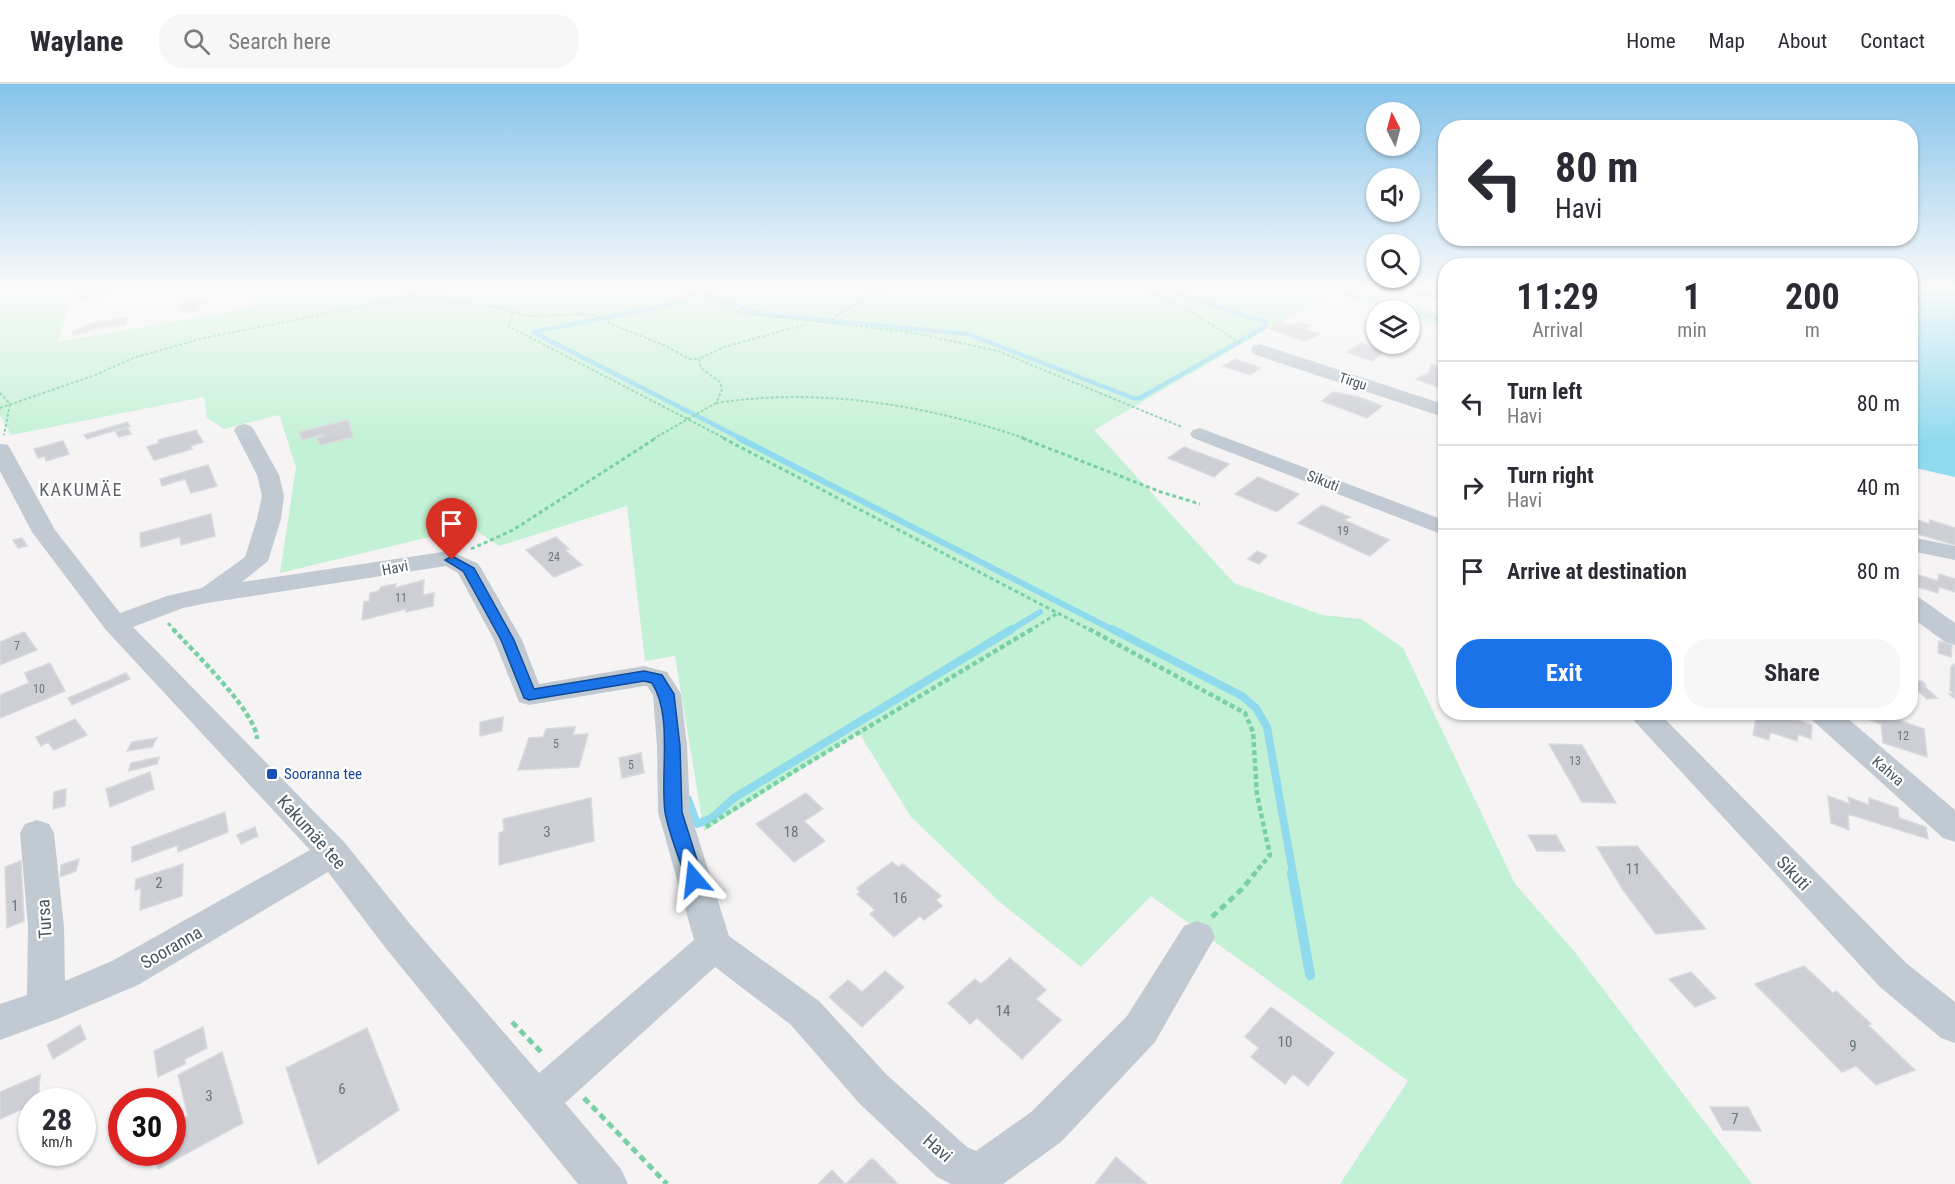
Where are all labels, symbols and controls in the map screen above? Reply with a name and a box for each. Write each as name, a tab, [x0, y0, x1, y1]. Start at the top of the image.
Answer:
search box	[159, 14, 579, 68]
text: Waylane	[30, 25, 123, 58]
icon: search	[180, 25, 213, 58]
text: Search here	[228, 29, 331, 54]
text: Home	[1626, 29, 1676, 53]
text: Map	[1709, 29, 1745, 53]
text: About	[1778, 29, 1827, 53]
text: Contact	[1860, 29, 1925, 53]
north arrow	[1366, 102, 1420, 156]
map controls	[1366, 102, 1420, 354]
text: 80 m	[1555, 143, 1638, 192]
icon: left	[1456, 144, 1534, 222]
button: sound	[1366, 168, 1420, 222]
text: Havi	[1555, 193, 1602, 225]
button: search	[1366, 234, 1420, 288]
text: 11:29	[1516, 276, 1599, 318]
text: 1	[1683, 276, 1701, 318]
text: 200	[1785, 276, 1840, 318]
button: layers	[1366, 300, 1420, 354]
text: Arrival	[1532, 318, 1583, 342]
text: min	[1677, 318, 1707, 342]
text: m	[1805, 318, 1820, 342]
street label: Tirgu	[1337, 369, 1369, 393]
text: Turn left	[1507, 379, 1582, 404]
icon: left	[1456, 387, 1489, 420]
text: 80 m	[1857, 391, 1900, 416]
text: Havi	[1507, 404, 1542, 428]
text: Turn right	[1507, 463, 1594, 488]
street label: Sikuti	[1304, 467, 1342, 495]
icon: right	[1456, 471, 1489, 504]
text: 40 m	[1857, 475, 1900, 500]
district label: KAKUMÄE	[39, 479, 123, 500]
text: Havi	[1507, 488, 1542, 512]
pin	[426, 498, 477, 560]
icon: arrive	[435, 507, 468, 540]
house number: 19	[1337, 524, 1349, 538]
house number: 24	[548, 550, 560, 564]
icon: arrive	[1456, 555, 1489, 588]
street label: Havi	[380, 557, 410, 579]
text: Arrive at destination	[1507, 559, 1687, 584]
text: 80 m	[1857, 559, 1900, 584]
house number: 11	[395, 591, 407, 605]
house number: 7	[14, 639, 20, 653]
button: Exit	[1456, 639, 1672, 708]
button: Share	[1684, 639, 1900, 708]
house number: 10	[33, 682, 45, 696]
house number: 12	[1897, 729, 1909, 743]
house number: 5	[553, 737, 559, 751]
street label: Kahva	[1868, 752, 1908, 790]
house number: 13	[1569, 754, 1581, 768]
house number: 5	[628, 758, 634, 772]
place label: Sooranna tee	[284, 765, 362, 783]
marker: Sooranna tee	[265, 767, 279, 781]
street label: Kakumäe tee	[273, 791, 351, 873]
house number: 3	[543, 823, 551, 841]
house number: 18	[784, 823, 798, 841]
position arrow	[662, 847, 726, 911]
street label: Sikuti	[1773, 851, 1815, 895]
house number: 11	[1626, 860, 1640, 878]
house number: 2	[155, 874, 163, 892]
house number: 16	[893, 889, 907, 907]
house number: 1	[11, 897, 19, 915]
street label: Tursa	[32, 899, 56, 939]
street label: Sooranna	[137, 921, 205, 973]
house number: 14	[996, 1002, 1010, 1020]
house number: 10	[1278, 1033, 1292, 1051]
house number: 9	[1849, 1037, 1857, 1055]
house number: 6	[338, 1080, 346, 1098]
house number: 3	[205, 1087, 213, 1105]
speed limit sign: 30	[108, 1088, 186, 1166]
text: 28	[42, 1102, 72, 1137]
house number: 7	[1731, 1110, 1739, 1128]
street label: Havi	[919, 1130, 957, 1166]
text: km/h	[42, 1133, 72, 1151]

